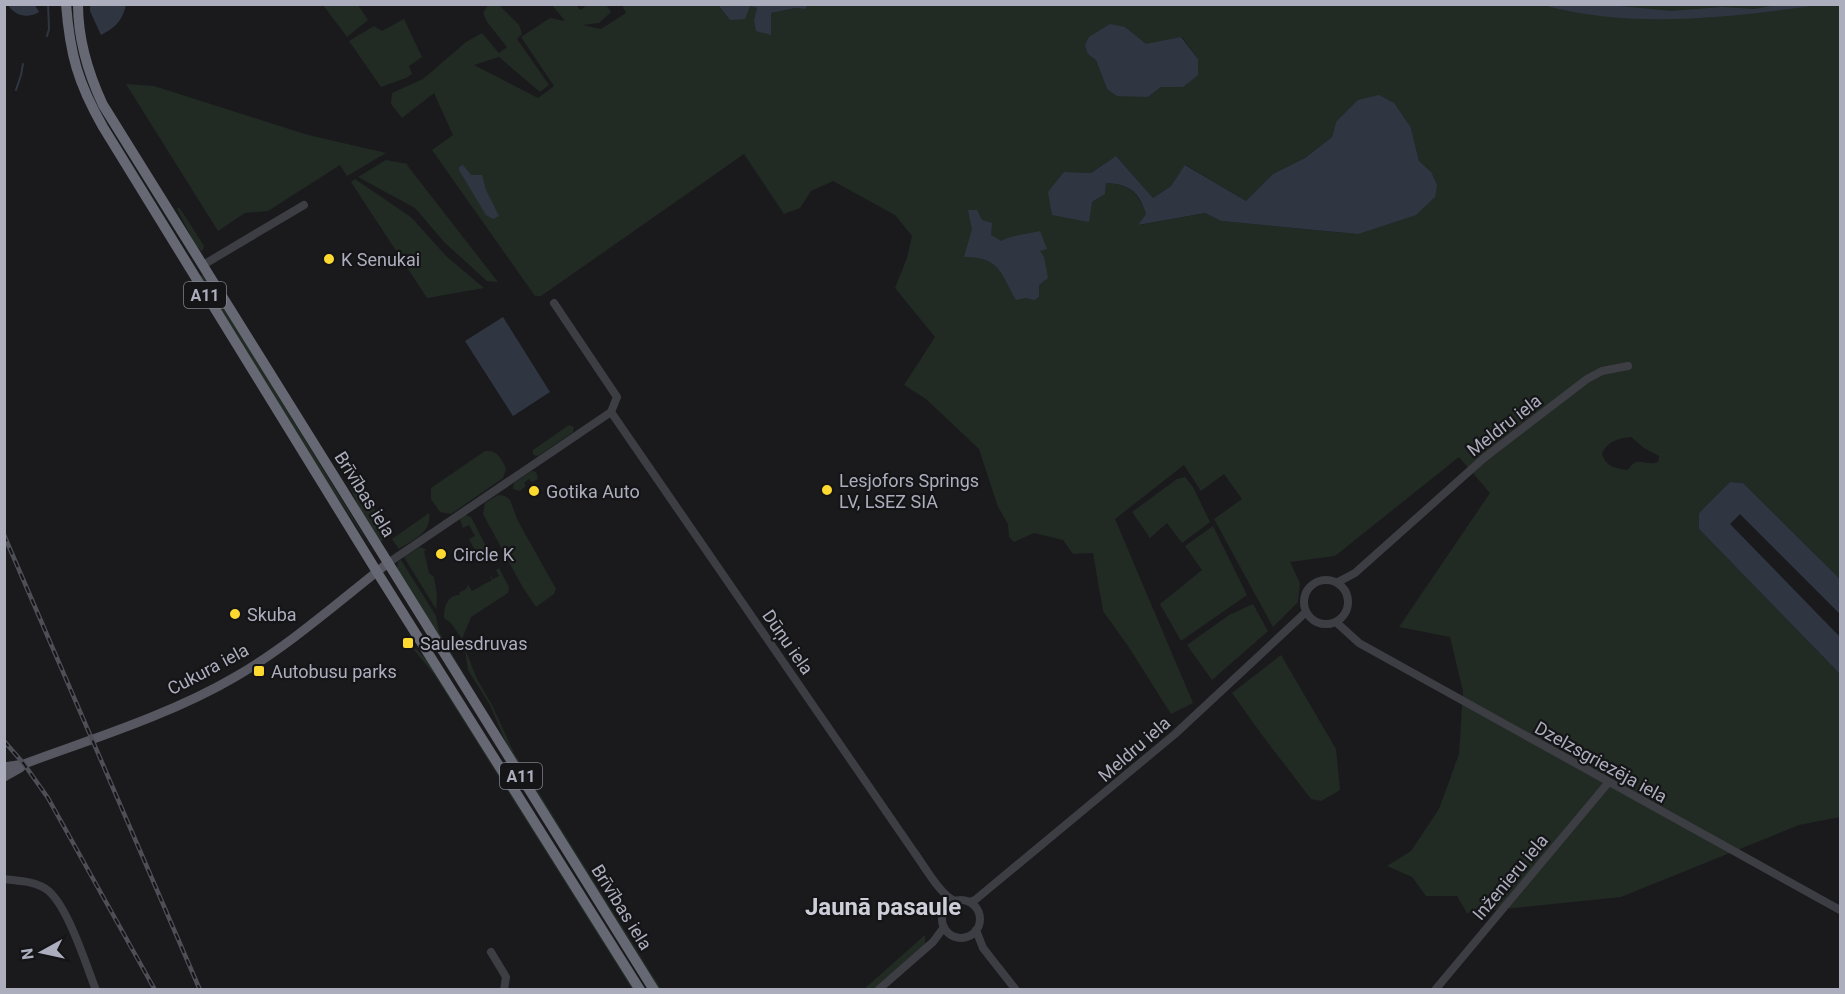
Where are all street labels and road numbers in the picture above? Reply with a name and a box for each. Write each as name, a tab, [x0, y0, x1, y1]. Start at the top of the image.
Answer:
road number: A11	[184, 282, 226, 308]
street label: Meldru iela	[1463, 390, 1545, 460]
street label: Brīvības iela	[330, 447, 400, 541]
street label: Dūņu iela	[757, 606, 818, 679]
street label: Cukura iela	[164, 639, 252, 699]
street label: Meldru iela	[1094, 712, 1174, 786]
street label: Dzelzsgriezēja iela	[1531, 717, 1671, 807]
road number: A11	[500, 763, 542, 789]
street label: Inženieru iela	[1468, 830, 1552, 924]
street label: Brīvības iela	[587, 860, 657, 954]

